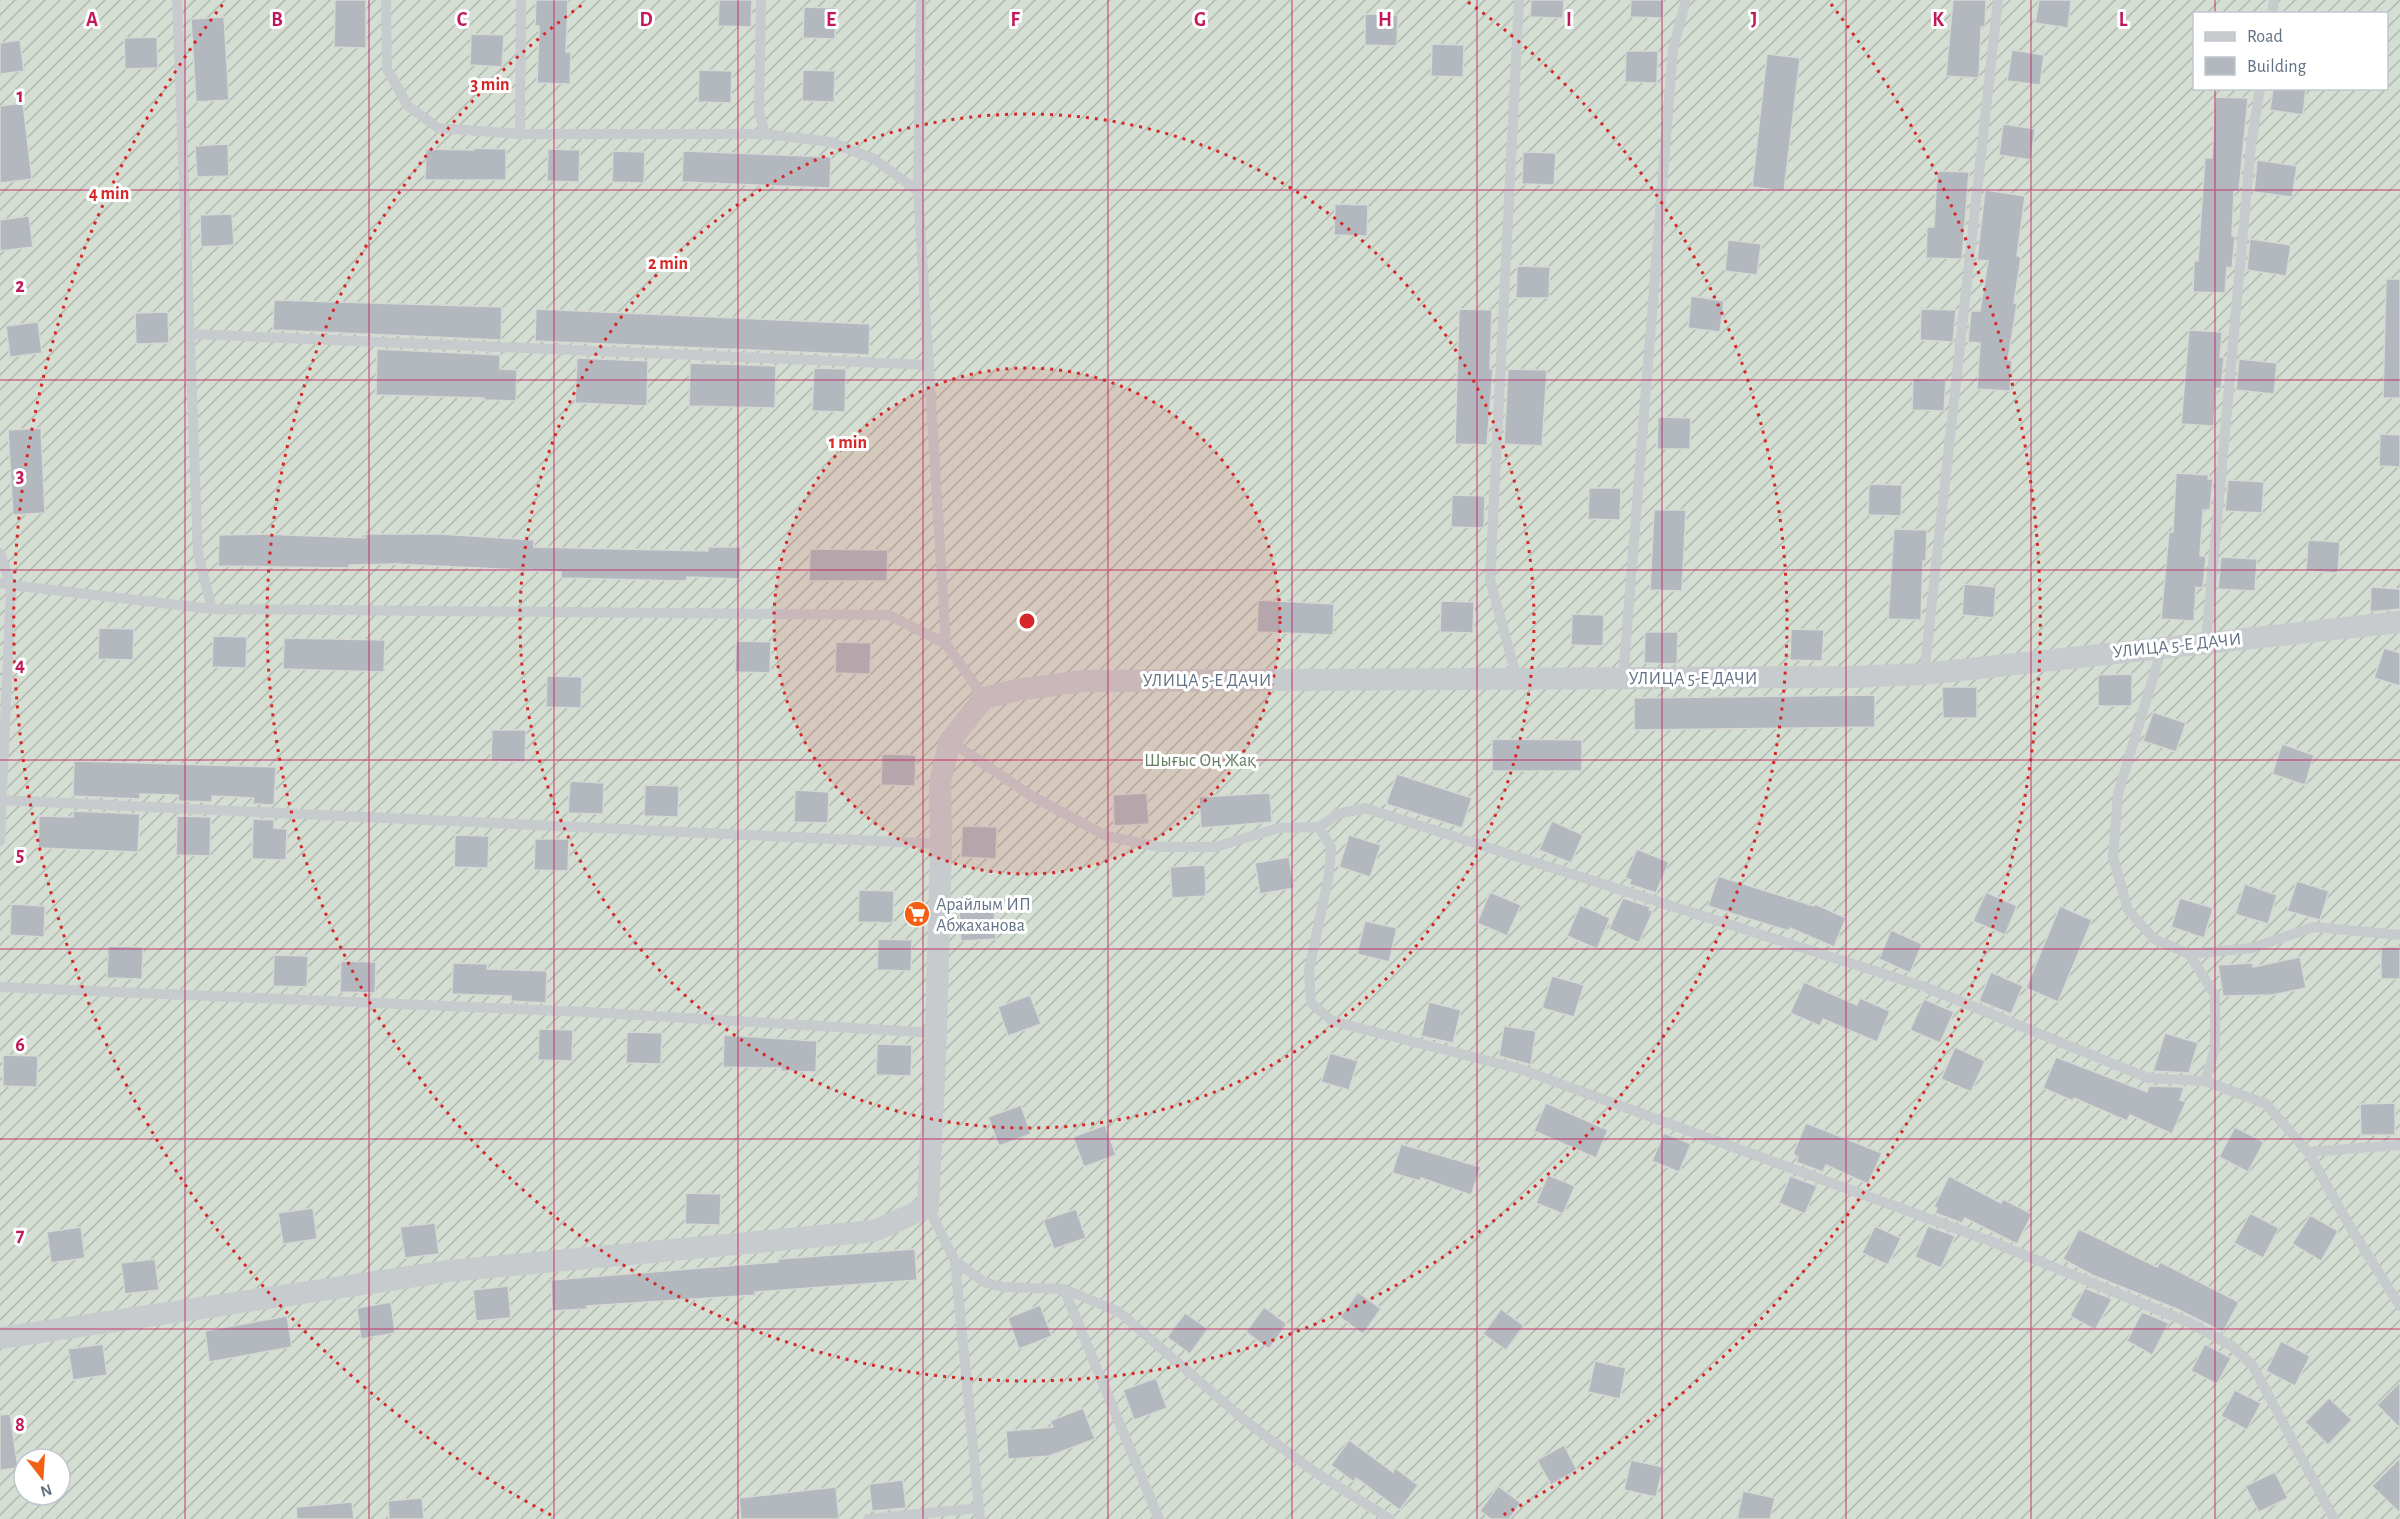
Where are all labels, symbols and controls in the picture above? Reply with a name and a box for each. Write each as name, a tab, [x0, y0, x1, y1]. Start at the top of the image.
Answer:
text: A	[86, 10, 98, 30]
text: B	[271, 10, 283, 30]
text: C	[457, 10, 468, 30]
text: D	[639, 10, 653, 30]
text: E	[826, 10, 836, 30]
text: F	[1010, 10, 1020, 30]
text: G	[1194, 10, 1206, 30]
text: H	[1378, 10, 1392, 30]
text: I	[1566, 10, 1572, 30]
text: J	[1751, 10, 1757, 30]
text: K	[1932, 10, 1944, 30]
text: L	[2119, 10, 2128, 30]
legend	[2193, 12, 2388, 90]
text: Road	[2247, 28, 2283, 46]
text: Building	[2247, 58, 2307, 76]
text: 3 min	[470, 76, 510, 94]
text: 1	[16, 86, 24, 106]
text: 4 min	[89, 185, 129, 203]
text: 2 min	[648, 255, 688, 273]
text: 2	[15, 276, 25, 296]
text: 1 min	[829, 434, 867, 452]
text: 3	[16, 466, 24, 486]
centre of rings	[1017, 611, 1037, 631]
street label: УЛИЦА 5-Е ДАЧИ	[2112, 630, 2242, 662]
text: 4	[15, 655, 25, 675]
street label: УЛИЦА 5-Е ДАЧИ	[1628, 670, 1758, 688]
street label: УЛИЦА 5-Е ДАЧИ	[1142, 672, 1272, 690]
park label: Шығыс Оң Жақ	[1144, 752, 1256, 770]
text: 5	[16, 845, 24, 865]
place label: Арайлым ИП Абжаханова	[936, 896, 1031, 935]
supermarket icon: Арайлым ИП Абжаханова	[902, 899, 932, 929]
text: 6	[15, 1035, 25, 1055]
text: 7	[16, 1225, 25, 1245]
text: 8	[15, 1415, 25, 1435]
north arrow	[12, 1447, 72, 1507]
text: N	[38, 1481, 54, 1500]

